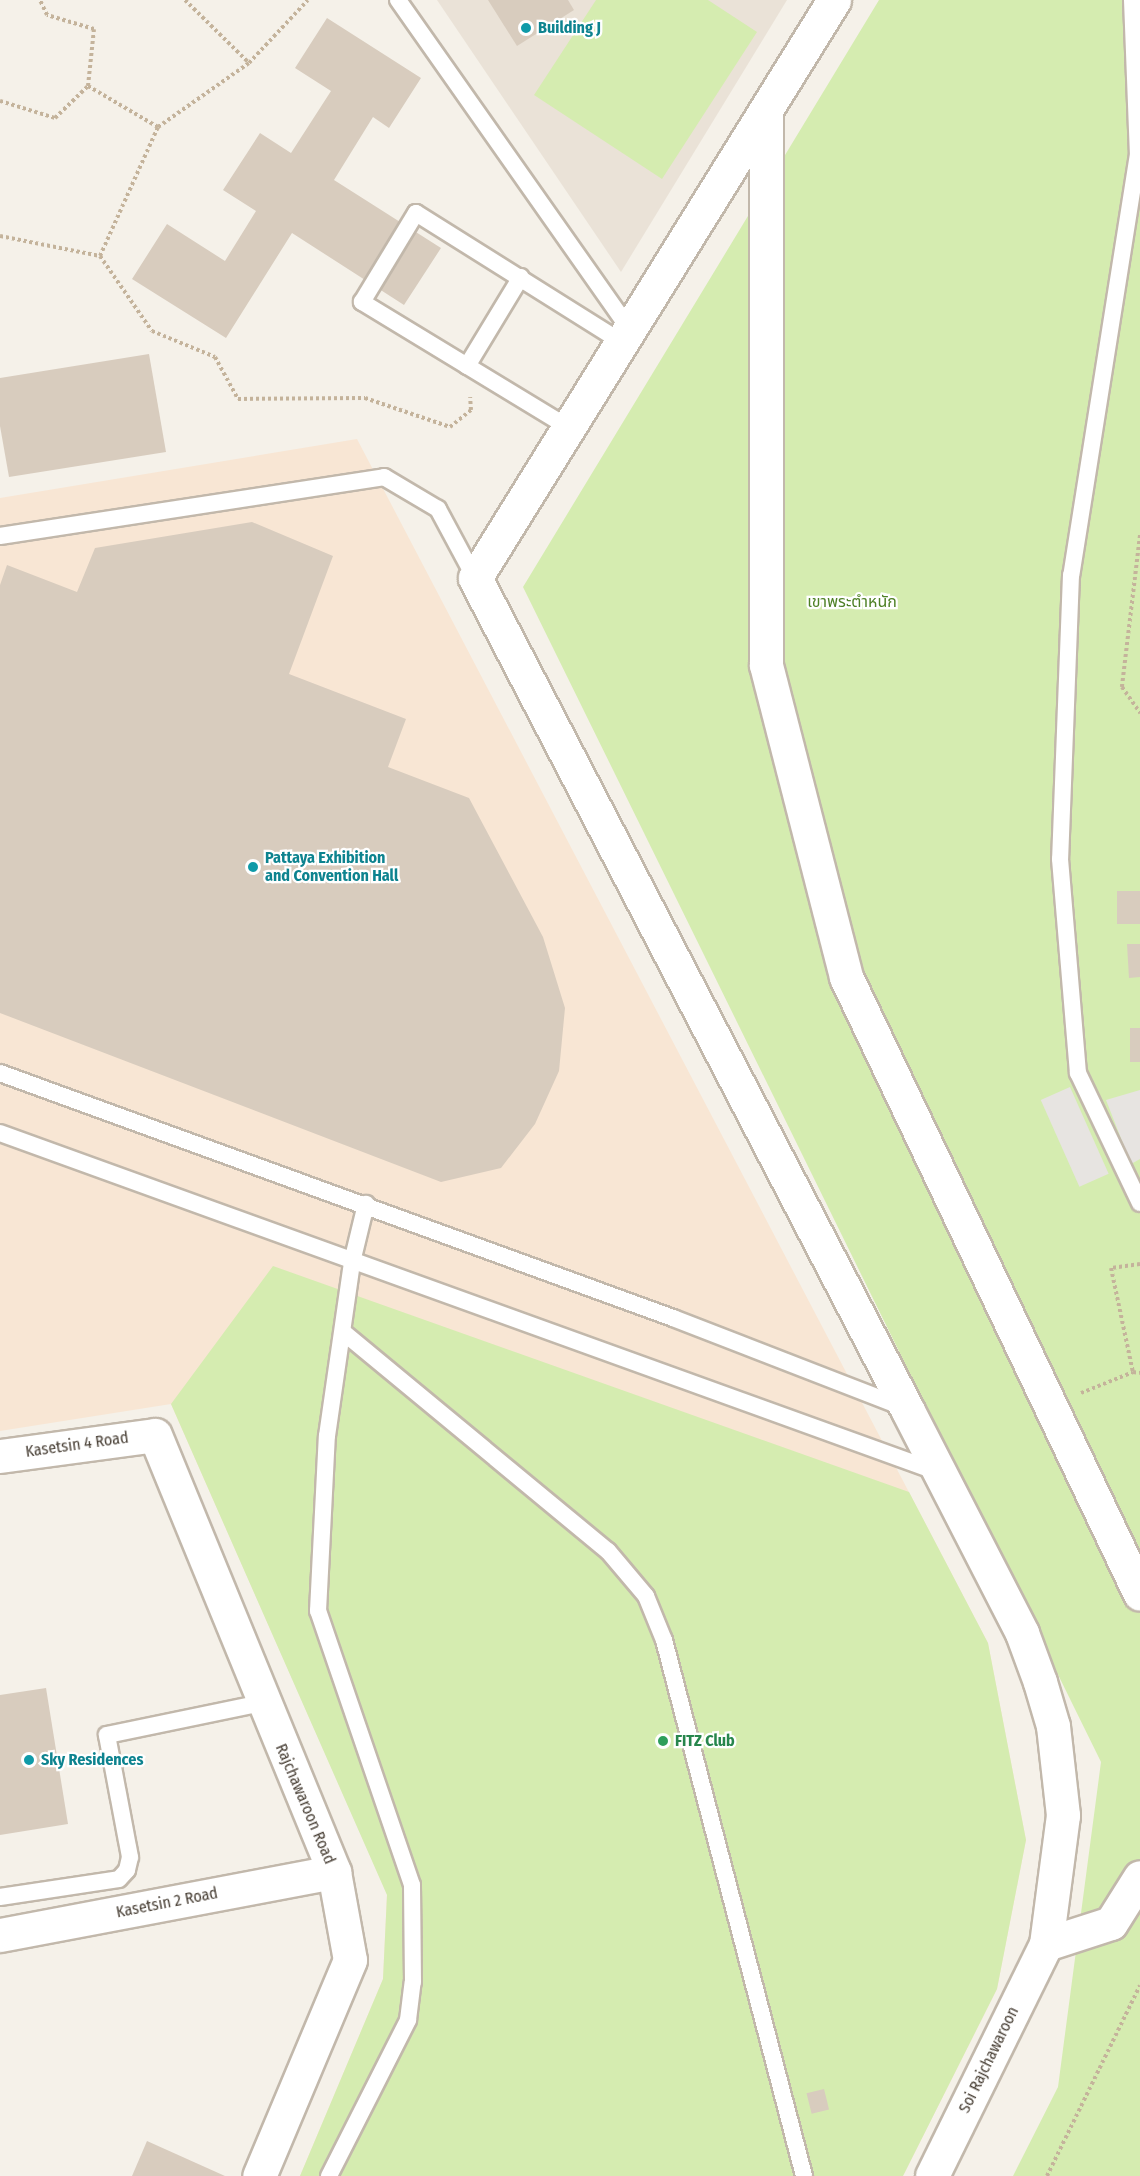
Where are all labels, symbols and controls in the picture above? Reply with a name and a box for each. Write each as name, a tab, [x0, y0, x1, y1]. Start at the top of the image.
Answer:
place label: Building J	[538, 18, 601, 38]
marker: Building J	[519, 21, 533, 35]
park label: เขาพระตำหนัก	[807, 592, 897, 612]
place label: Pattaya Exhibition and Convention Hall	[265, 848, 398, 886]
marker: Pattaya Exhibition and Convention Hall	[246, 860, 260, 874]
street label: Kasetsin 4 Road	[24, 1428, 130, 1462]
place label: FITZ Club	[675, 1731, 735, 1751]
marker: FITZ Club	[656, 1734, 670, 1748]
street label: Rajchawaroon Road	[271, 1741, 339, 1867]
place label: Sky Residences	[41, 1750, 143, 1770]
marker: Sky Residences	[22, 1753, 36, 1767]
street label: Kasetsin 2 Road	[115, 1884, 219, 1922]
street label: Soi Rajchawaroon	[955, 2004, 1023, 2116]

